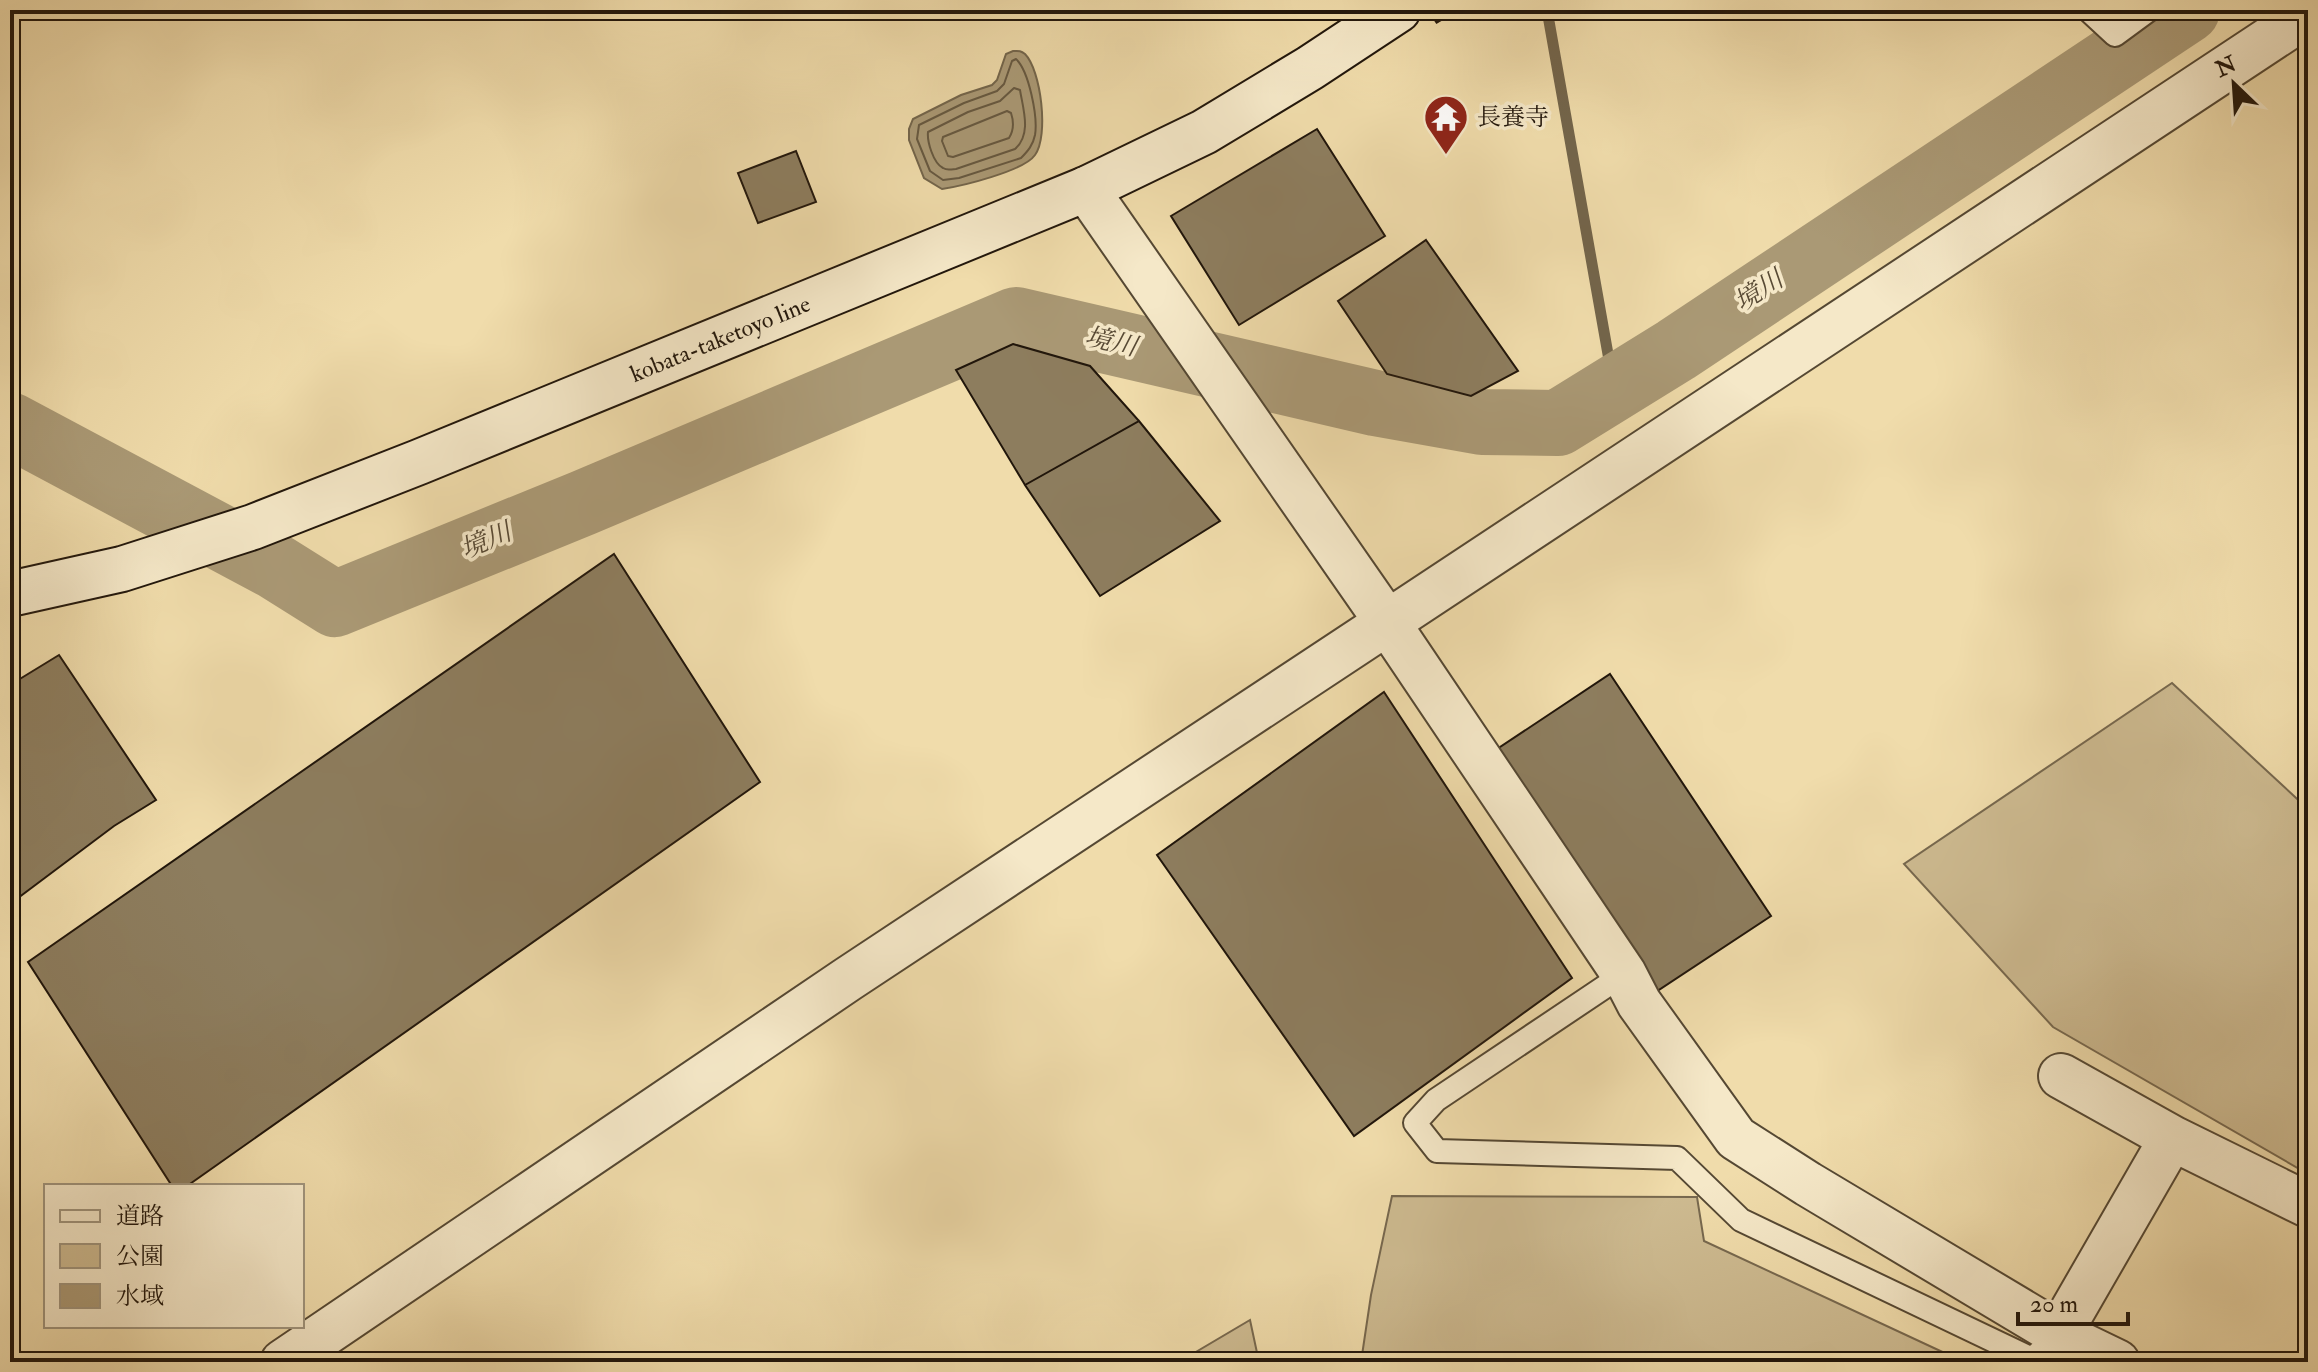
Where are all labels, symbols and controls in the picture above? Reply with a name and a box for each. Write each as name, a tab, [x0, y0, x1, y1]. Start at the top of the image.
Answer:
north arrow	[2194, 44, 2274, 124]
text: N	[2210, 50, 2241, 84]
temple icon: 長養寺	[1422, 93, 1470, 156]
place label: 長養寺	[1477, 102, 1549, 133]
water label: 境川	[1728, 262, 1792, 319]
street label: kobata-taketoyo line	[625, 288, 815, 389]
water label: 境川	[1082, 321, 1143, 364]
water label: 境川	[456, 515, 519, 566]
legend	[44, 1184, 304, 1328]
text: 道路	[116, 1201, 164, 1232]
text: 公園	[116, 1241, 164, 1272]
scale bar	[2018, 1276, 2128, 1326]
text: 水域	[116, 1281, 164, 1312]
text: 20 m	[2030, 1289, 2079, 1320]

